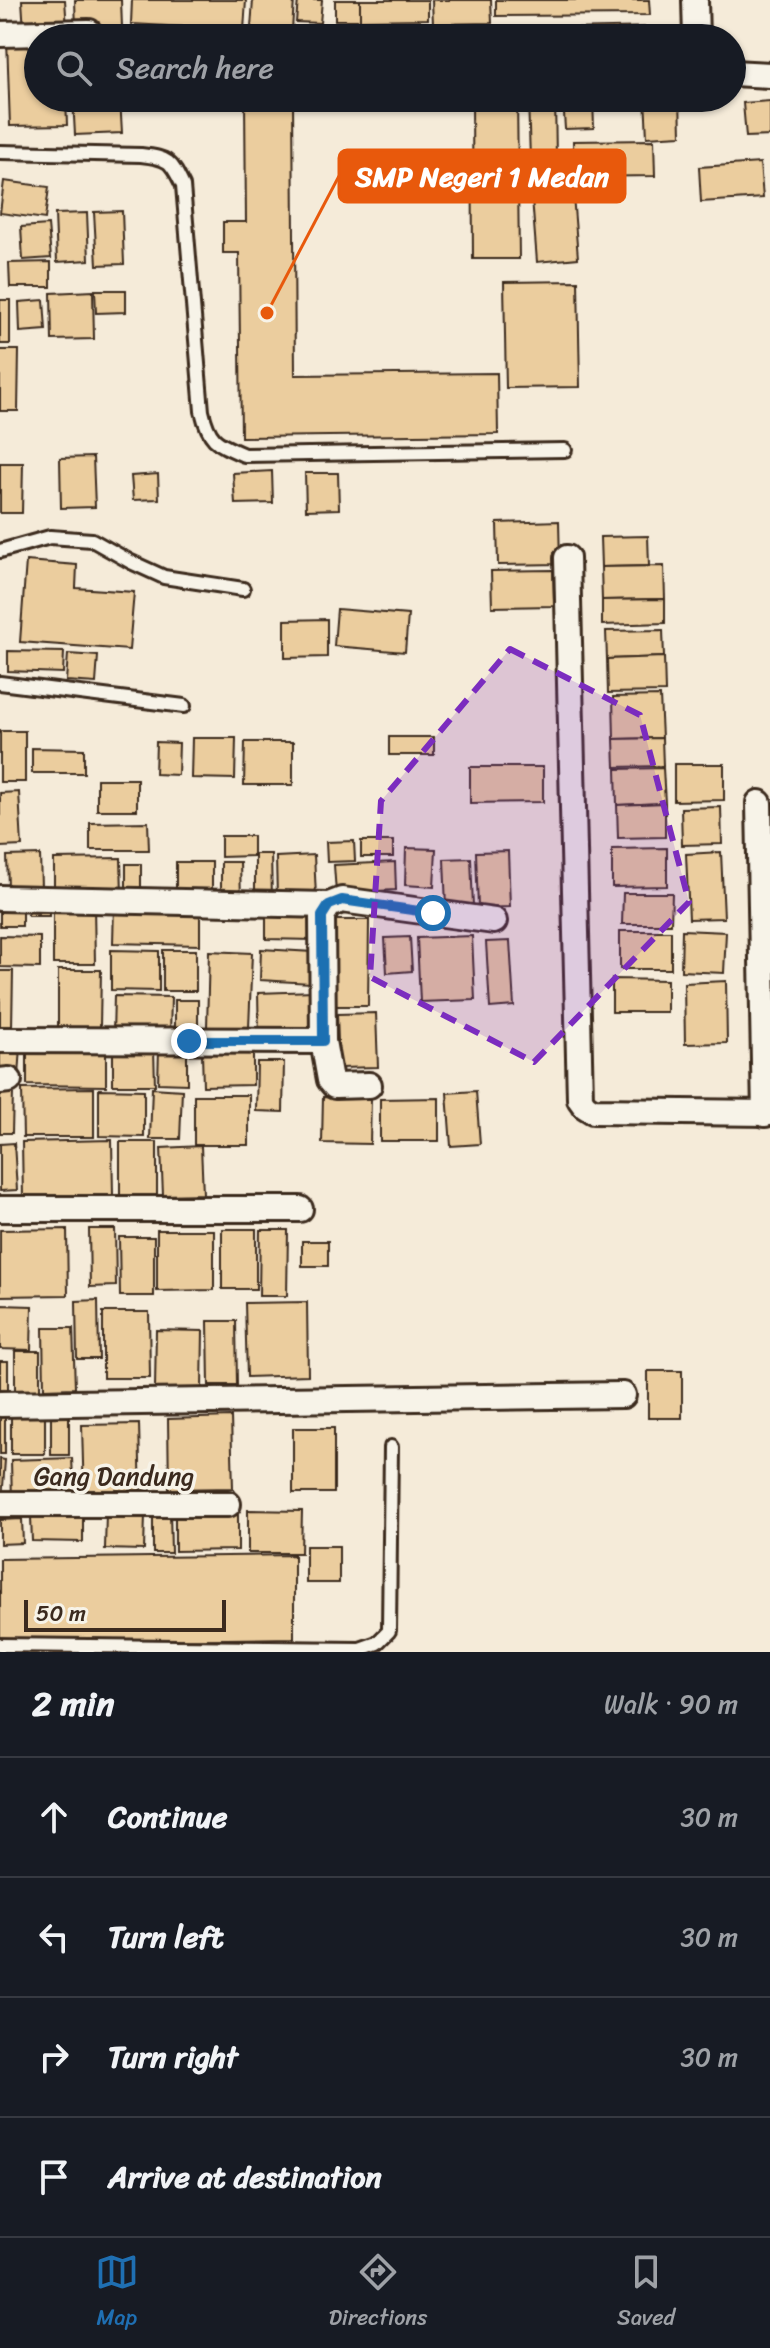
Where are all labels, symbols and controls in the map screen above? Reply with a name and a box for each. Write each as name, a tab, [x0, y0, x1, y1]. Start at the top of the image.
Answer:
search box	[24, 24, 746, 112]
text: Search here	[116, 41, 274, 95]
icon: search	[52, 46, 96, 90]
callout: SMP Negeri 1 Medan	[339, 150, 625, 202]
text: SMP Negeri 1 Medan	[354, 152, 610, 201]
route start	[415, 895, 451, 931]
route end	[171, 1023, 207, 1059]
street label: Gang Dandung	[34, 1453, 194, 1499]
text: 50 m	[36, 1594, 86, 1633]
scale bar	[24, 1596, 226, 1632]
text: 2 min	[32, 1674, 114, 1734]
text: Walk · 90 m	[604, 1681, 738, 1727]
text: Continue	[108, 1790, 227, 1844]
text: 30 m	[681, 1794, 738, 1840]
icon: ahead	[32, 1795, 76, 1839]
text: Turn left	[108, 1910, 224, 1964]
text: 30 m	[681, 1914, 738, 1960]
icon: left	[32, 1915, 76, 1959]
text: Turn right	[108, 2030, 238, 2084]
text: 30 m	[681, 2034, 738, 2080]
icon: right	[32, 2035, 76, 2079]
text: Arrive at destination	[108, 2150, 382, 2204]
icon: arrive	[32, 2155, 76, 2199]
tab: Map	[95, 2250, 139, 2337]
tab: Directions	[329, 2250, 427, 2337]
tab: Saved	[617, 2250, 675, 2337]

